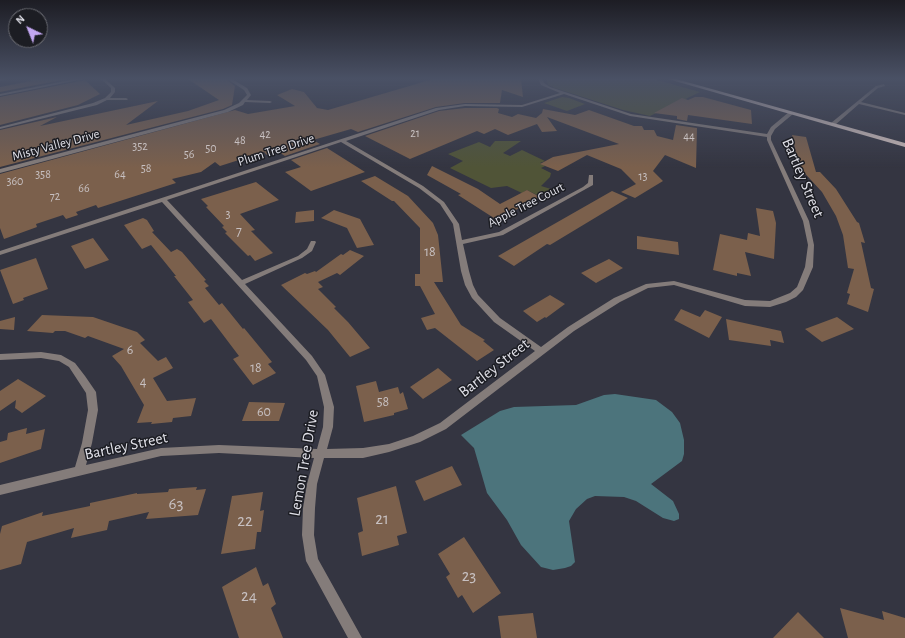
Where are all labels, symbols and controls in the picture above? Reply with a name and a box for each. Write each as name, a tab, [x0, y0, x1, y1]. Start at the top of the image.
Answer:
north arrow	[8, 8, 48, 48]
text: N	[14, 13, 27, 26]
street label: Misty Valley Drive	[11, 126, 101, 164]
house number: 21	[410, 126, 420, 140]
house number: 42	[259, 127, 271, 141]
house number: 44	[683, 129, 695, 143]
street label: Plum Tree Drive	[236, 130, 316, 170]
house number: 48	[234, 133, 246, 147]
street label: Bartley Street	[778, 135, 828, 221]
house number: 352	[132, 139, 148, 153]
house number: 50	[205, 141, 217, 155]
house number: 56	[184, 147, 194, 161]
house number: 58	[141, 161, 151, 175]
house number: 358	[35, 167, 51, 181]
house number: 64	[114, 167, 126, 181]
house number: 13	[638, 169, 648, 183]
house number: 360	[7, 174, 23, 188]
street label: Apple Tree Court	[485, 179, 567, 231]
house number: 66	[78, 181, 90, 195]
house number: 72	[50, 189, 60, 203]
house number: 3	[226, 207, 230, 221]
house number: 7	[236, 223, 242, 239]
house number: 18	[424, 244, 436, 260]
street label: Bartley Street	[455, 334, 533, 402]
house number: 6	[127, 342, 133, 358]
house number: 18	[250, 360, 262, 376]
house number: 4	[140, 374, 146, 390]
house number: 58	[377, 394, 389, 410]
house number: 60	[257, 404, 271, 420]
street label: Lemon Tree Drive	[285, 408, 323, 518]
street label: Bartley Street	[83, 428, 169, 464]
house number: 63	[169, 494, 183, 514]
house number: 21	[375, 509, 389, 529]
house number: 22	[237, 511, 253, 531]
house number: 23	[462, 566, 476, 586]
house number: 24	[241, 586, 257, 606]

